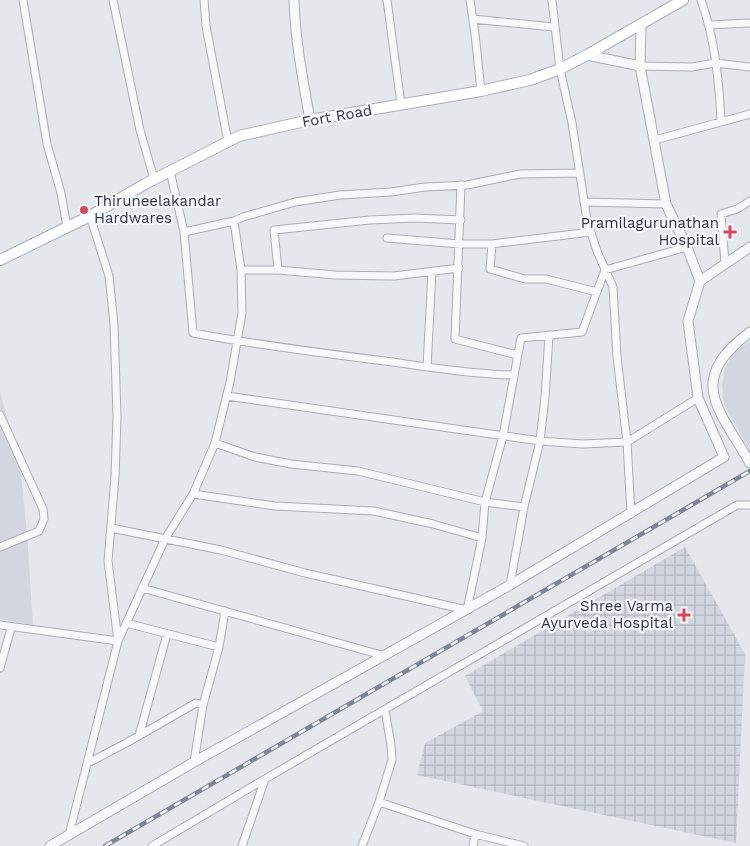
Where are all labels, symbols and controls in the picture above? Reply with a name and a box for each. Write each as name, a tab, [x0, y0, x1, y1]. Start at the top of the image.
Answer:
street label: Fort Road	[300, 101, 374, 131]
place label: Thiruneelakandar Hardwares	[94, 192, 221, 227]
marker: Thiruneelakandar Hardwares	[78, 204, 90, 216]
place label: Pramilagurunathan Hospital	[581, 214, 719, 249]
marker: Pramilagurunathan Hospital	[723, 225, 737, 239]
place label: Shree Varma Ayurveda Hospital	[541, 597, 673, 632]
marker: Shree Varma Ayurveda Hospital	[677, 608, 691, 622]

